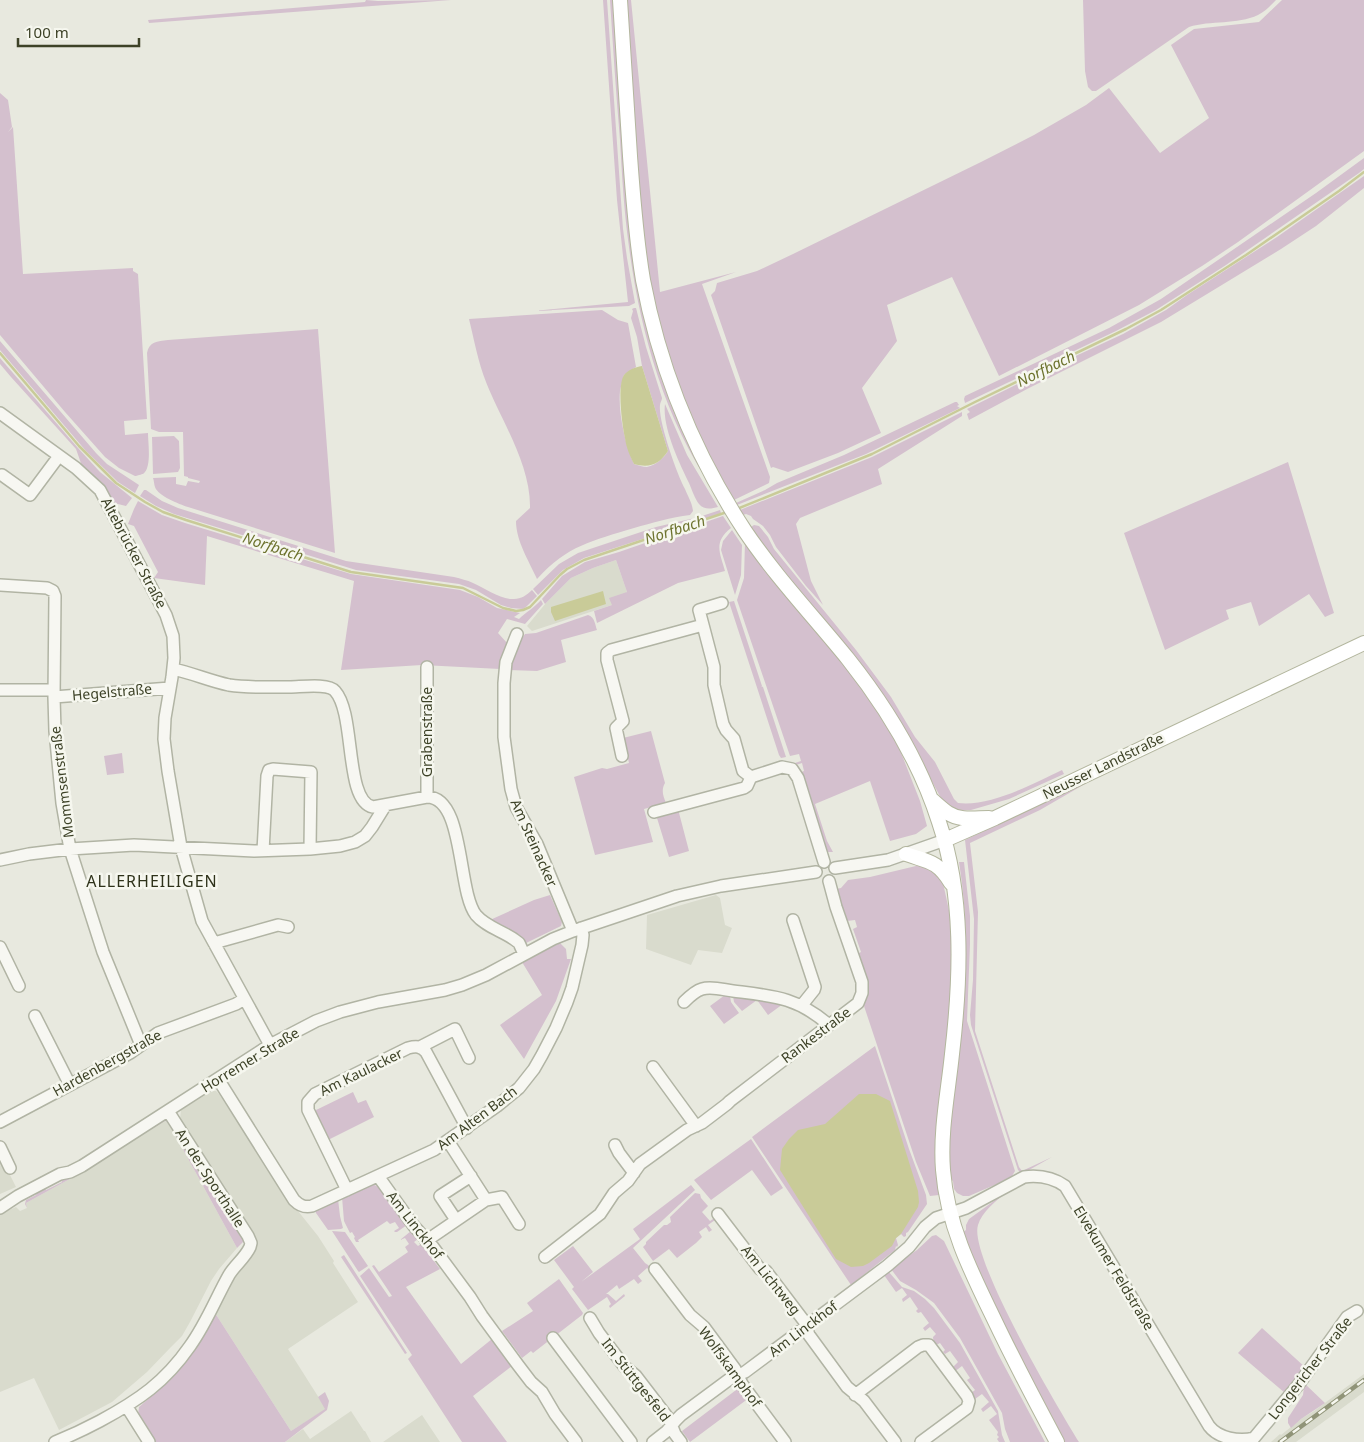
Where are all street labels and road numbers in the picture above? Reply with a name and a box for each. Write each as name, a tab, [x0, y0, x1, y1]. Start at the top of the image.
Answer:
street label: Altebrücker Straße	[97, 494, 172, 612]
street label: Hegelstraße	[71, 679, 153, 704]
street label: Grabenstraße	[417, 687, 436, 777]
street label: Mommsenstraße	[45, 725, 78, 839]
street label: Neusser Landstraße	[1039, 728, 1166, 803]
street label: Am Steinacker	[507, 796, 562, 890]
street label: Rankestraße	[777, 1002, 854, 1067]
street label: Horremer Straße	[197, 1023, 302, 1096]
street label: Hardenbergstraße	[49, 1025, 165, 1100]
street label: Am Kaulacker	[316, 1043, 406, 1100]
street label: Am Alten Bach	[433, 1081, 521, 1154]
street label: An der Sporthalle	[171, 1125, 250, 1231]
street label: Am Linckhof	[383, 1187, 449, 1264]
street label: Elvekumer Feldstraße	[1070, 1202, 1159, 1334]
street label: Am Lichtweg	[737, 1241, 805, 1319]
street label: Am Linckhof	[764, 1296, 842, 1361]
street label: Longericher Straße	[1263, 1312, 1356, 1423]
street label: Wolfskamphof	[695, 1323, 767, 1412]
street label: Im Stüttgesfeld	[598, 1334, 675, 1425]

